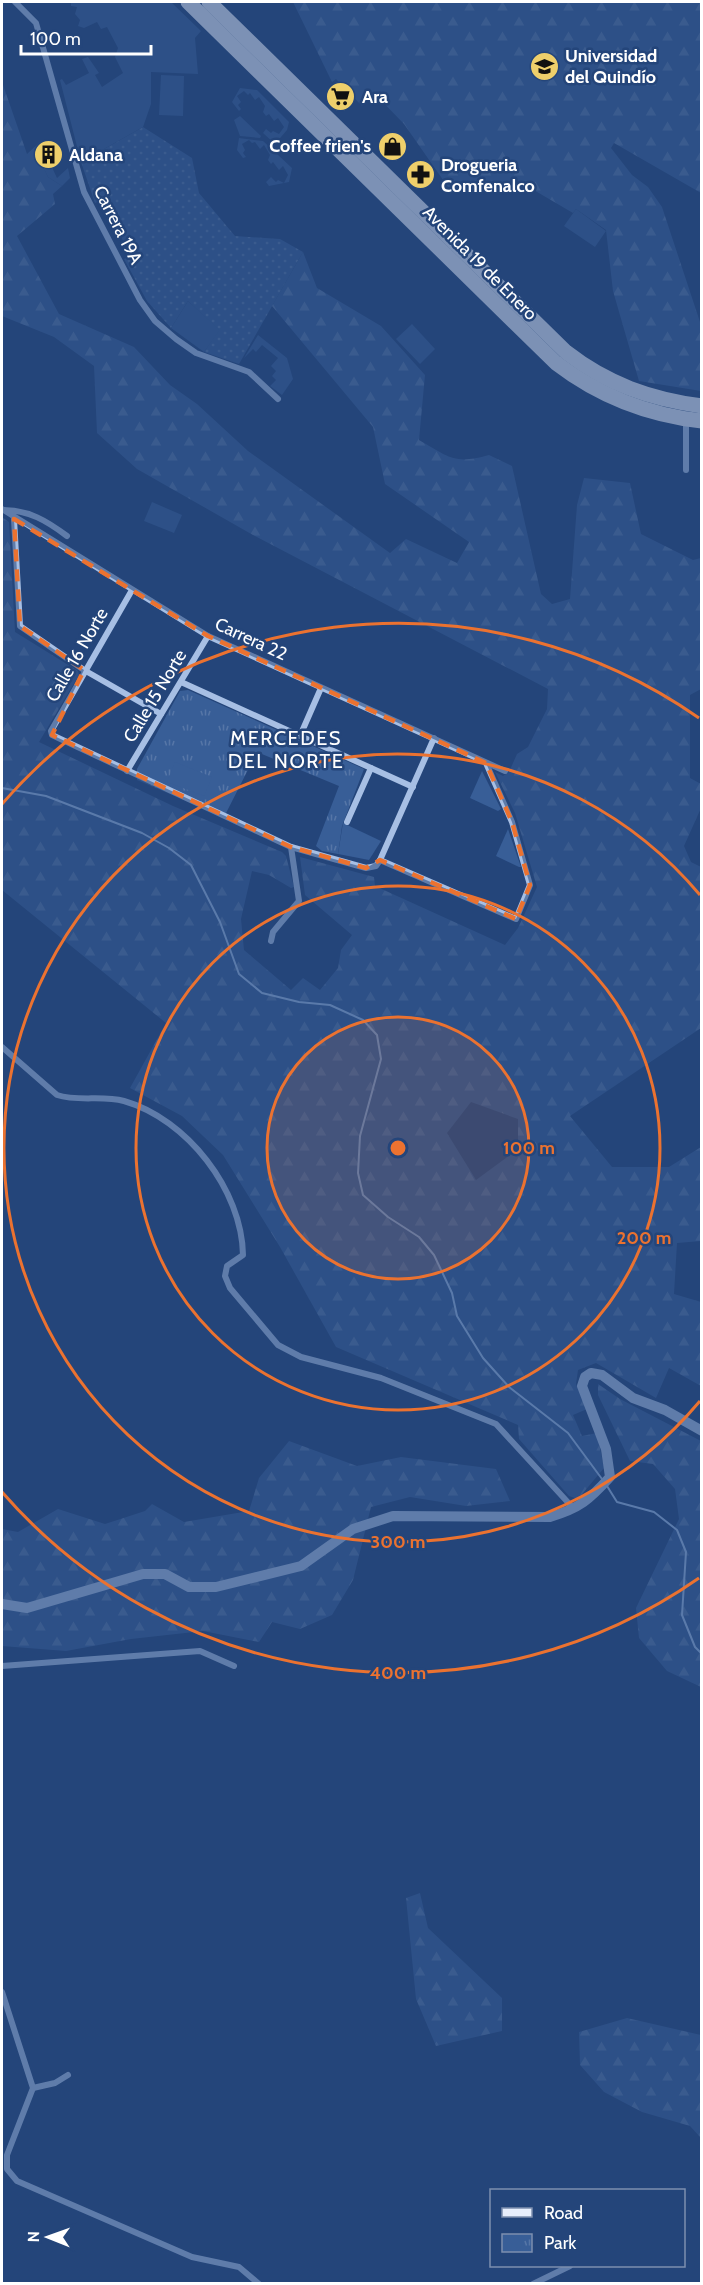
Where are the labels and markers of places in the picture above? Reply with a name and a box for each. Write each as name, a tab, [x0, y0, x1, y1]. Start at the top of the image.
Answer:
place label: Universidad del Quindío	[565, 45, 657, 88]
school or university icon: Universidad del Quindío	[528, 50, 560, 82]
supermarket icon: Ara	[325, 81, 357, 113]
place label: Ara	[362, 86, 388, 108]
shop icon: Coffee frien's	[376, 130, 408, 162]
place label: Coffee frien's	[269, 135, 371, 157]
building icon: Aldana	[32, 139, 64, 171]
place label: Aldana	[69, 144, 123, 166]
place label: Drogueria Comfenalco	[441, 154, 535, 197]
pharmacy icon: Drogueria Comfenalco	[404, 159, 436, 191]
centre of rings	[388, 1138, 408, 1158]

